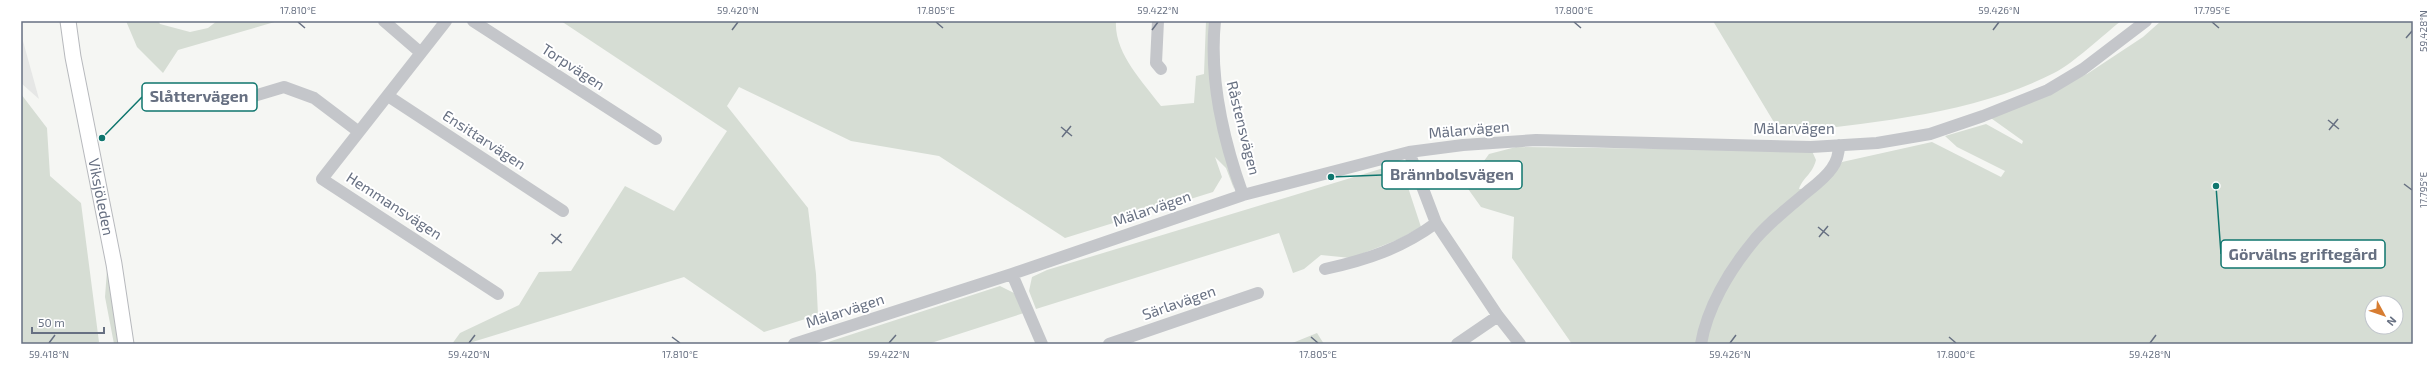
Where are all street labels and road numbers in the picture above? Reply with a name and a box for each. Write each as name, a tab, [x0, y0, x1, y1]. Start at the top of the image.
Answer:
street label: Torpvägen	[539, 39, 608, 93]
street label: Råstensvägen	[1224, 79, 1264, 177]
street label: Ensittarvägen	[440, 106, 529, 173]
street label: Mälarvägen	[1428, 116, 1510, 142]
street label: Mälarvägen	[1753, 119, 1835, 137]
street label: Viksjöleden	[85, 157, 118, 237]
street label: Hemmansvägen	[343, 168, 446, 243]
street label: Mälarvägen	[1110, 186, 1193, 230]
street label: Särlavägen	[1140, 281, 1218, 323]
street label: Mälarvägen	[803, 289, 886, 331]

